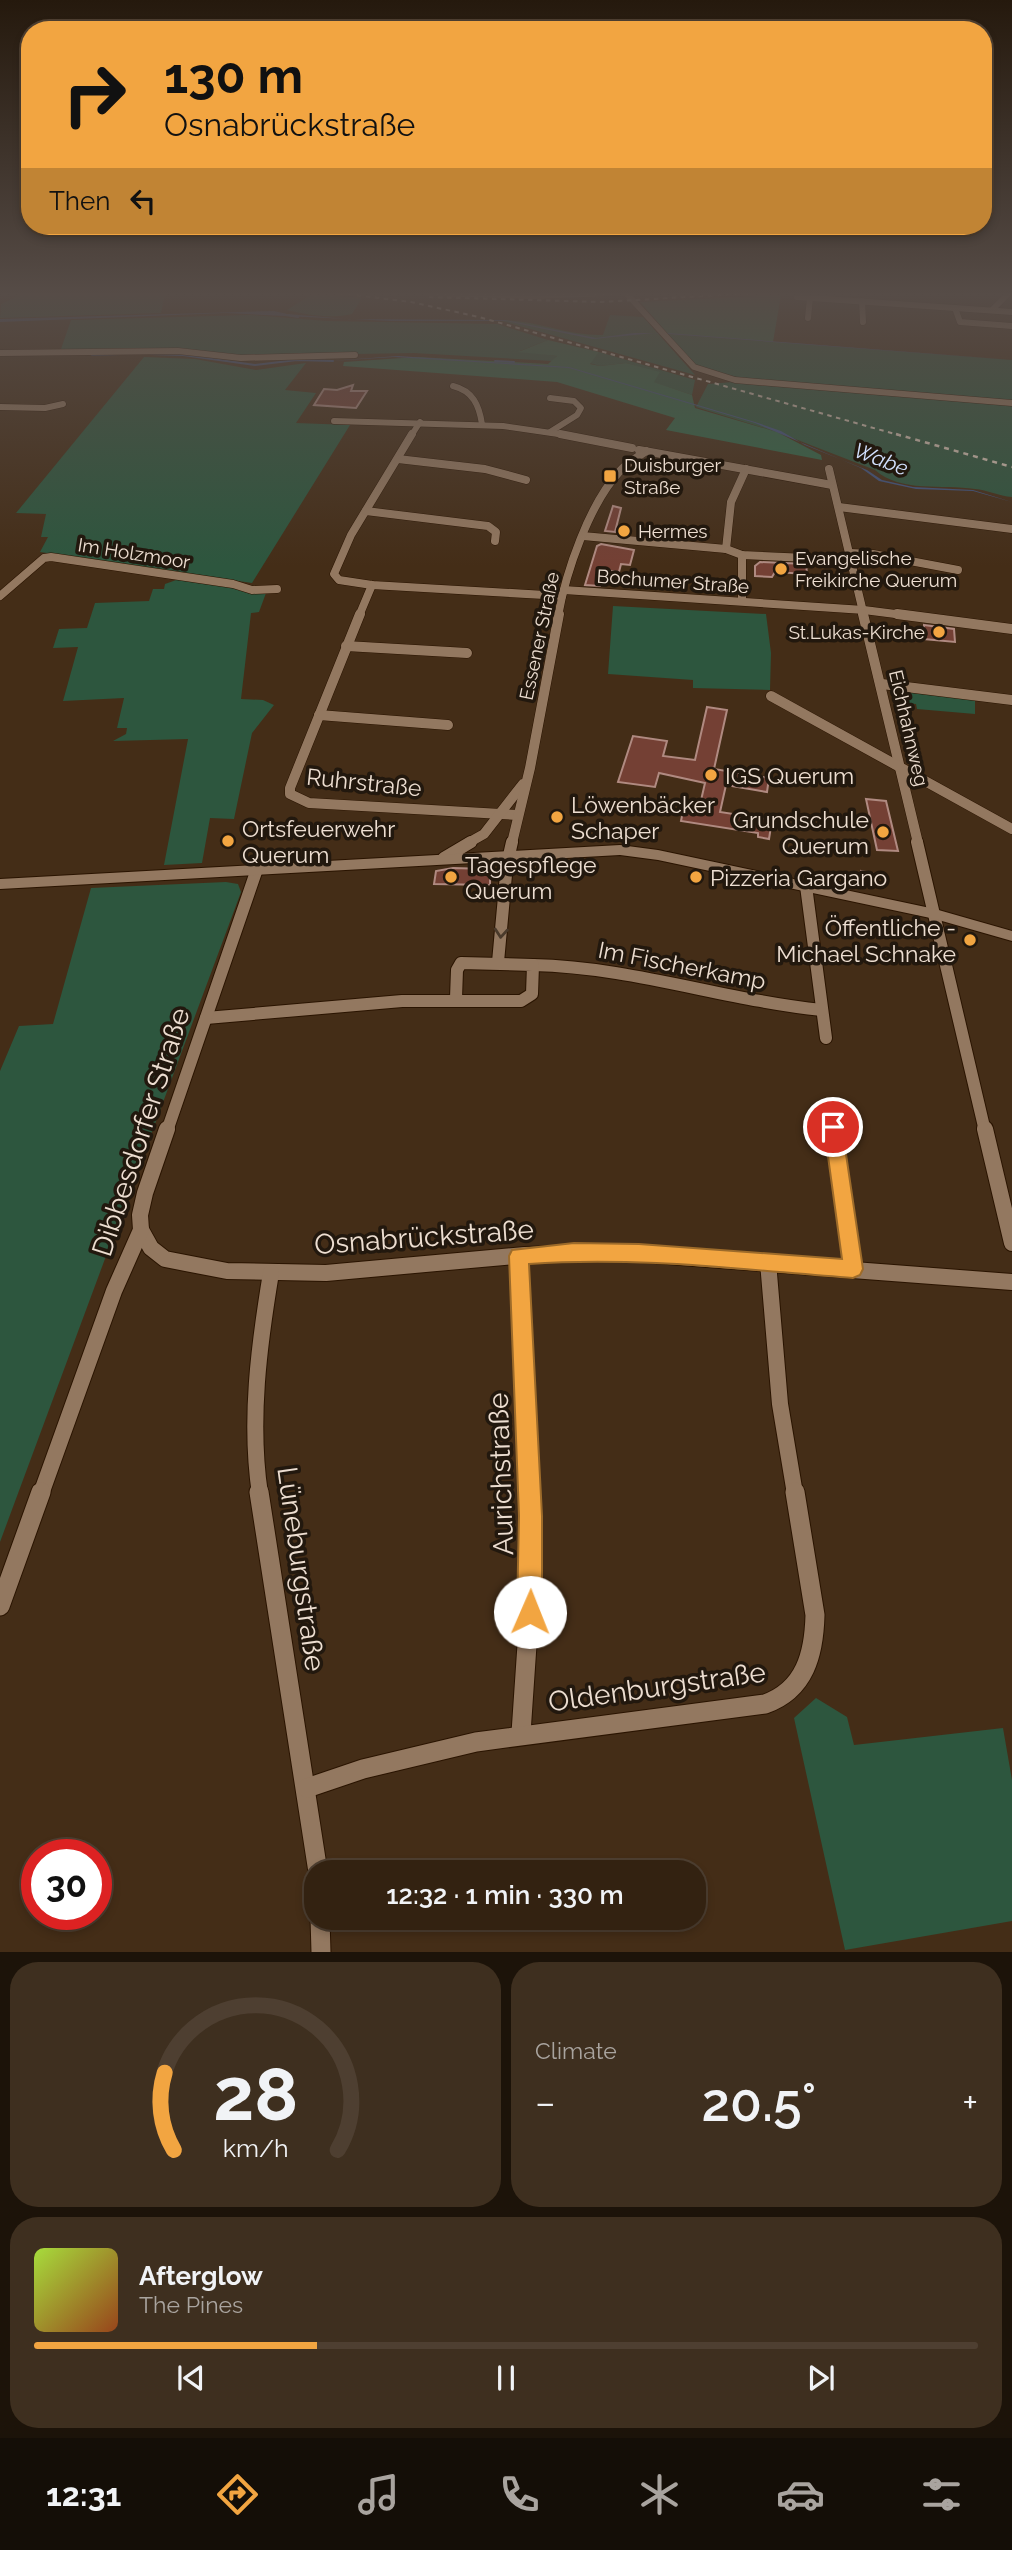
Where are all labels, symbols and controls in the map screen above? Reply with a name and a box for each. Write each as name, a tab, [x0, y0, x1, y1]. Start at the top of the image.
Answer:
text: 130 m	[164, 47, 303, 104]
icon: right	[49, 49, 140, 140]
text: Osnabrückstraße	[164, 106, 415, 143]
icon: left	[124, 182, 162, 220]
text: Then	[49, 186, 110, 216]
water label: Wabe	[850, 437, 912, 481]
place label: Duisburger Straße	[624, 454, 721, 498]
marker: Duisburger Straße	[602, 468, 618, 484]
place label: Hermes	[638, 520, 707, 542]
marker: Hermes	[616, 523, 632, 539]
street label: Im Holzmoor	[76, 533, 192, 573]
place label: Evangelische Freikirche Querum	[795, 547, 957, 591]
marker: Evangelische Freikirche Querum	[773, 561, 789, 577]
street label: Bochumer Straße	[596, 565, 750, 597]
street label: Essener Straße	[515, 570, 563, 702]
place label: St.Lukas-Kirche	[788, 621, 925, 643]
marker: St.Lukas-Kirche	[931, 624, 947, 640]
street label: Eichhahnweg	[885, 668, 933, 788]
place label: IGS Querum	[725, 762, 854, 789]
street label: Ruhrstraße	[305, 763, 423, 801]
marker: IGS Querum	[703, 767, 719, 783]
place label: Löwenbäcker Schaper	[571, 791, 715, 844]
place label: Grundschule Querum	[733, 806, 869, 859]
marker: Löwenbäcker Schaper	[549, 809, 565, 825]
place label: Ortsfeuerwehr Querum	[242, 815, 395, 868]
marker: Grundschule Querum	[875, 824, 891, 840]
marker: Ortsfeuerwehr Querum	[220, 833, 236, 849]
place label: Tagespflege Querum	[465, 851, 597, 904]
place label: Pizzeria Gargano	[710, 864, 887, 891]
marker: Tagespflege Querum	[443, 869, 459, 885]
marker: Pizzeria Gargano	[688, 869, 704, 885]
place label: Öffentliche - Michael Schnake	[776, 914, 956, 967]
one-way arrow	[494, 928, 509, 939]
marker: Öffentliche - Michael Schnake	[962, 932, 978, 948]
street label: Im Fischerkamp	[596, 936, 768, 994]
street label: Dibbesdorfer Straße	[85, 1004, 197, 1260]
pin	[803, 1097, 863, 1157]
icon: arrive	[814, 1108, 852, 1146]
street label: Osnabrückstraße	[313, 1213, 535, 1261]
street label: Aurichstraße	[482, 1392, 520, 1556]
street label: Lüneburgstraße	[270, 1465, 332, 1673]
position arrow	[493, 1575, 567, 1649]
street label: Oldenburgstraße	[546, 1655, 768, 1719]
speed limit sign: 30	[21, 1839, 112, 1930]
text: 12:32 · 1 min · 330 m	[386, 1880, 624, 1910]
text: Climate	[535, 2037, 617, 2064]
text: 28	[213, 2053, 298, 2138]
text: 20.5°	[702, 2072, 816, 2133]
text: −	[535, 2080, 555, 2125]
text: +	[962, 2080, 978, 2125]
text: km/h	[223, 2133, 288, 2163]
text: Afterglow	[139, 2261, 263, 2291]
text: The Pines	[139, 2291, 243, 2318]
icon: previous	[172, 2359, 210, 2397]
icon: pause	[487, 2359, 525, 2397]
icon: next	[802, 2359, 840, 2397]
icon: directions	[213, 2470, 262, 2519]
icon: music	[354, 2470, 403, 2519]
icon: phone	[495, 2470, 544, 2519]
icon: climate	[635, 2470, 684, 2519]
icon: car	[776, 2470, 825, 2519]
icon: filters	[917, 2470, 966, 2519]
text: 12:31	[46, 2476, 121, 2513]

